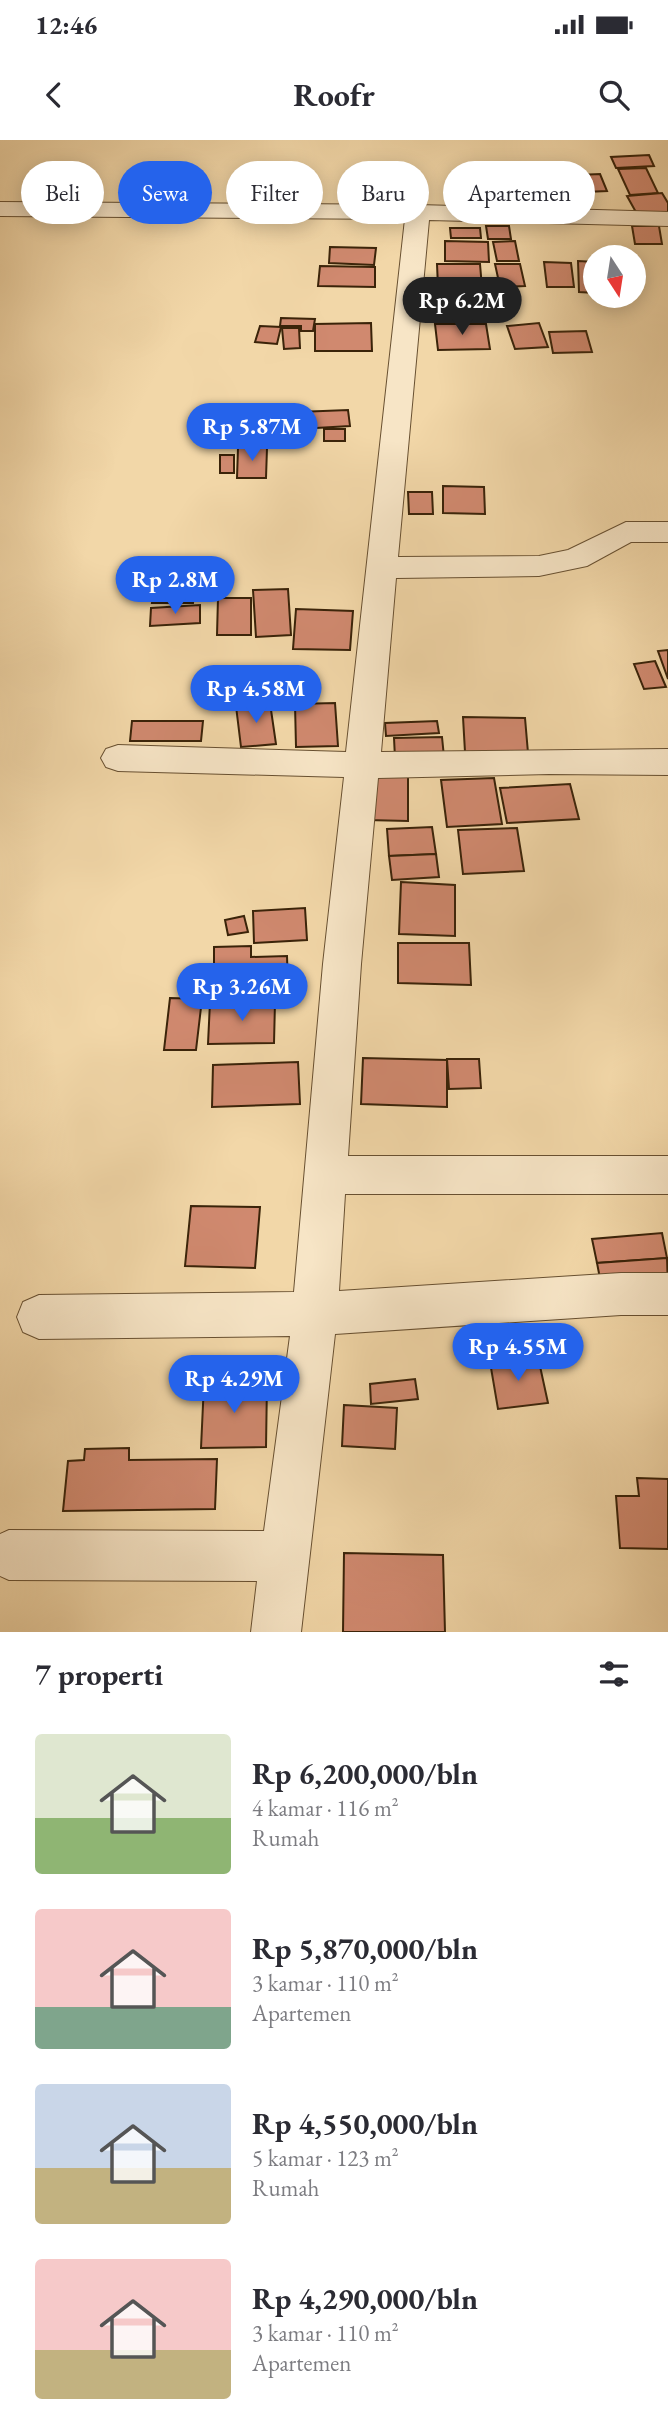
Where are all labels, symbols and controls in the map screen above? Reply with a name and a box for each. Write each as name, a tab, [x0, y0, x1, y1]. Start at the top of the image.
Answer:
text: 12:46	[35, 8, 97, 42]
text: Roofr	[293, 74, 375, 116]
icon: back	[35, 76, 73, 114]
icon: search	[595, 76, 633, 114]
chip: Beli	[21, 161, 104, 224]
chip: Sewa	[118, 161, 212, 224]
chip: Filter	[226, 161, 323, 224]
chip: Baru	[337, 161, 429, 224]
chip: Apartemen	[443, 161, 595, 224]
north arrow	[583, 245, 646, 308]
map controls	[583, 245, 646, 308]
pin: Rp 6.2M	[397, 278, 527, 337]
text: Rp 6.2M	[419, 285, 505, 315]
pin: Rp 5.87M	[180, 404, 324, 463]
text: Rp 5.87M	[203, 411, 301, 441]
pin: Rp 2.8M	[110, 556, 240, 616]
text: Rp 2.8M	[132, 564, 218, 594]
pin: Rp 4.58M	[184, 666, 328, 725]
text: Rp 4.58M	[207, 673, 305, 703]
pin: Rp 3.26M	[170, 964, 314, 1023]
text: Rp 3.26M	[193, 971, 291, 1001]
pin: Rp 4.55M	[446, 1324, 590, 1383]
text: Rp 4.55M	[469, 1331, 567, 1361]
pin: Rp 4.29M	[162, 1356, 306, 1415]
text: Rp 4.29M	[185, 1363, 283, 1393]
text: 7 properti	[35, 1655, 163, 1694]
icon: filters	[595, 1655, 633, 1693]
text: Rp 6,200,000/bln	[252, 1754, 478, 1793]
icon: home	[91, 1762, 175, 1846]
text: 4 kamar · 116 m²	[252, 1793, 399, 1823]
text: Rumah	[252, 1823, 319, 1853]
text: Rp 5,870,000/bln	[252, 1929, 478, 1968]
icon: home	[91, 1937, 175, 2021]
text: 3 kamar · 110 m²	[252, 1968, 399, 1998]
text: Apartemen	[252, 1998, 351, 2028]
text: Rp 4,550,000/bln	[252, 2104, 478, 2143]
icon: home	[91, 2112, 175, 2196]
text: 5 kamar · 123 m²	[252, 2143, 399, 2173]
text: Rumah	[252, 2173, 319, 2203]
text: Rp 4,290,000/bln	[252, 2279, 478, 2318]
icon: home	[91, 2287, 175, 2371]
text: 3 kamar · 110 m²	[252, 2318, 399, 2348]
text: Apartemen	[252, 2348, 351, 2378]

